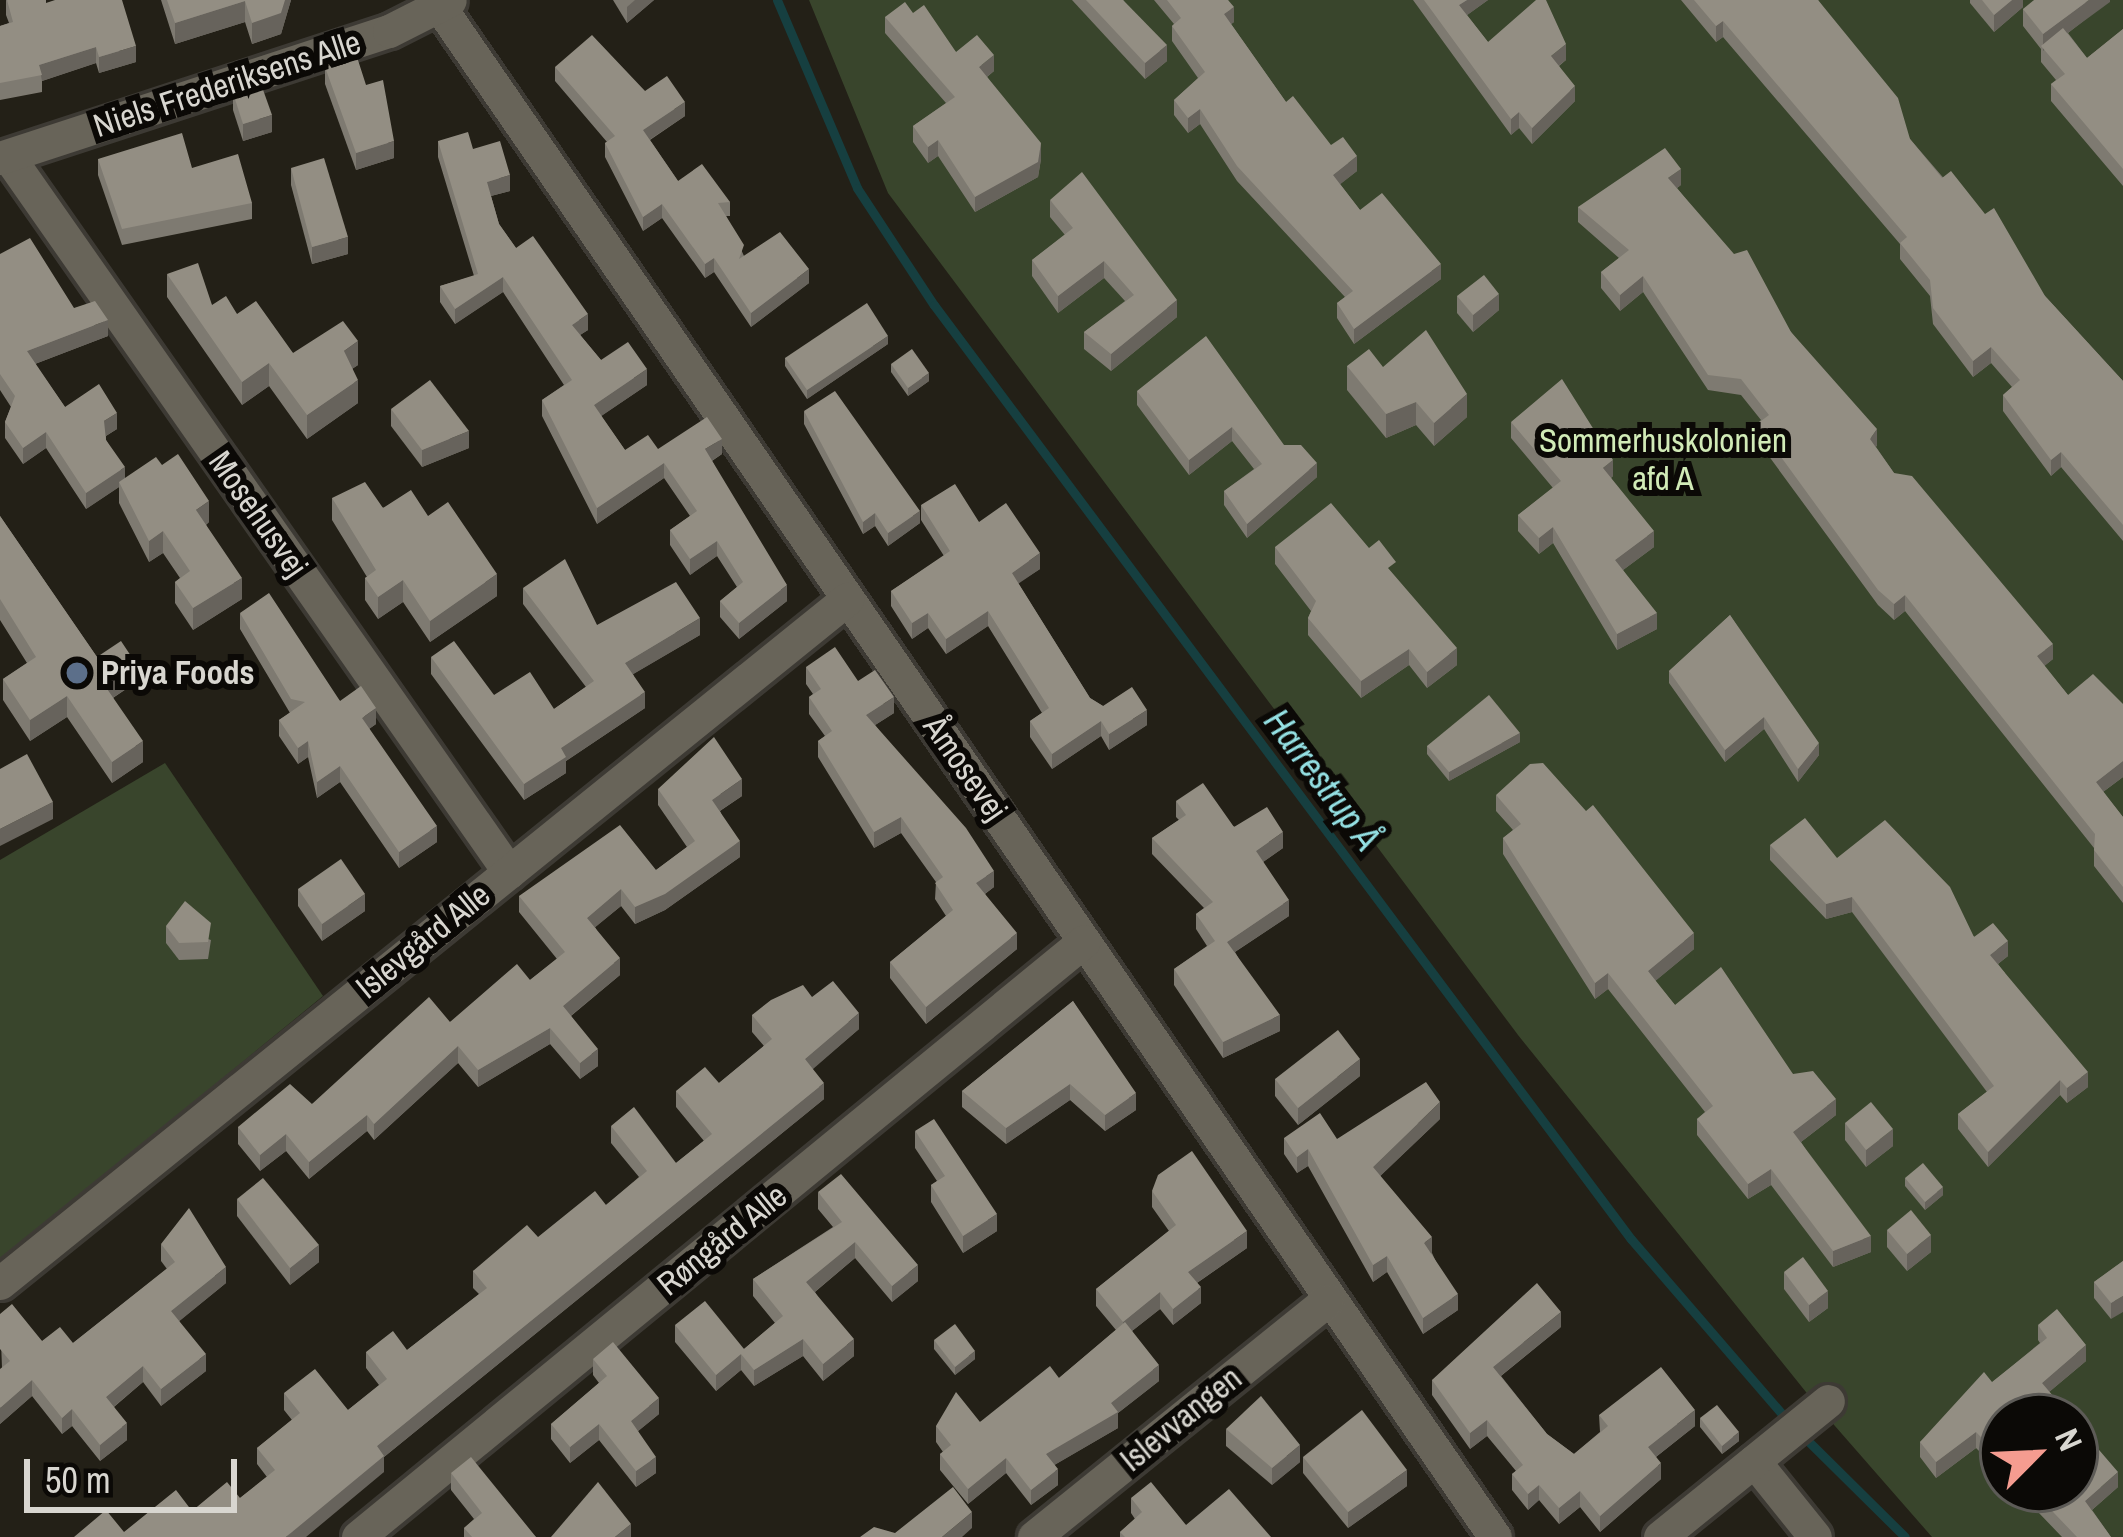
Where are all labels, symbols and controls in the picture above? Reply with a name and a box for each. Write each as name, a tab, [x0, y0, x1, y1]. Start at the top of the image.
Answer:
street label: Niels Frederiksens Alle	[88, 22, 366, 146]
park label: Sommerhuskolonien afd A	[1539, 421, 1787, 499]
street label: Mosehusvej	[200, 444, 316, 584]
place label: Priya Foods	[101, 653, 255, 693]
marker: Priya Foods	[64, 660, 90, 686]
water label: Harrestrup Å	[1254, 700, 1390, 860]
street label: Åmosevej	[915, 708, 1015, 828]
street label: Islevgård Alle	[347, 875, 499, 1007]
street label: Røngård Alle	[649, 1175, 795, 1305]
street label: Islevvangen	[1112, 1358, 1250, 1480]
north arrow	[1979, 1393, 2099, 1513]
text: N	[2045, 1422, 2093, 1457]
scale bar	[30, 1435, 243, 1509]
text: 50 m	[45, 1456, 111, 1504]

